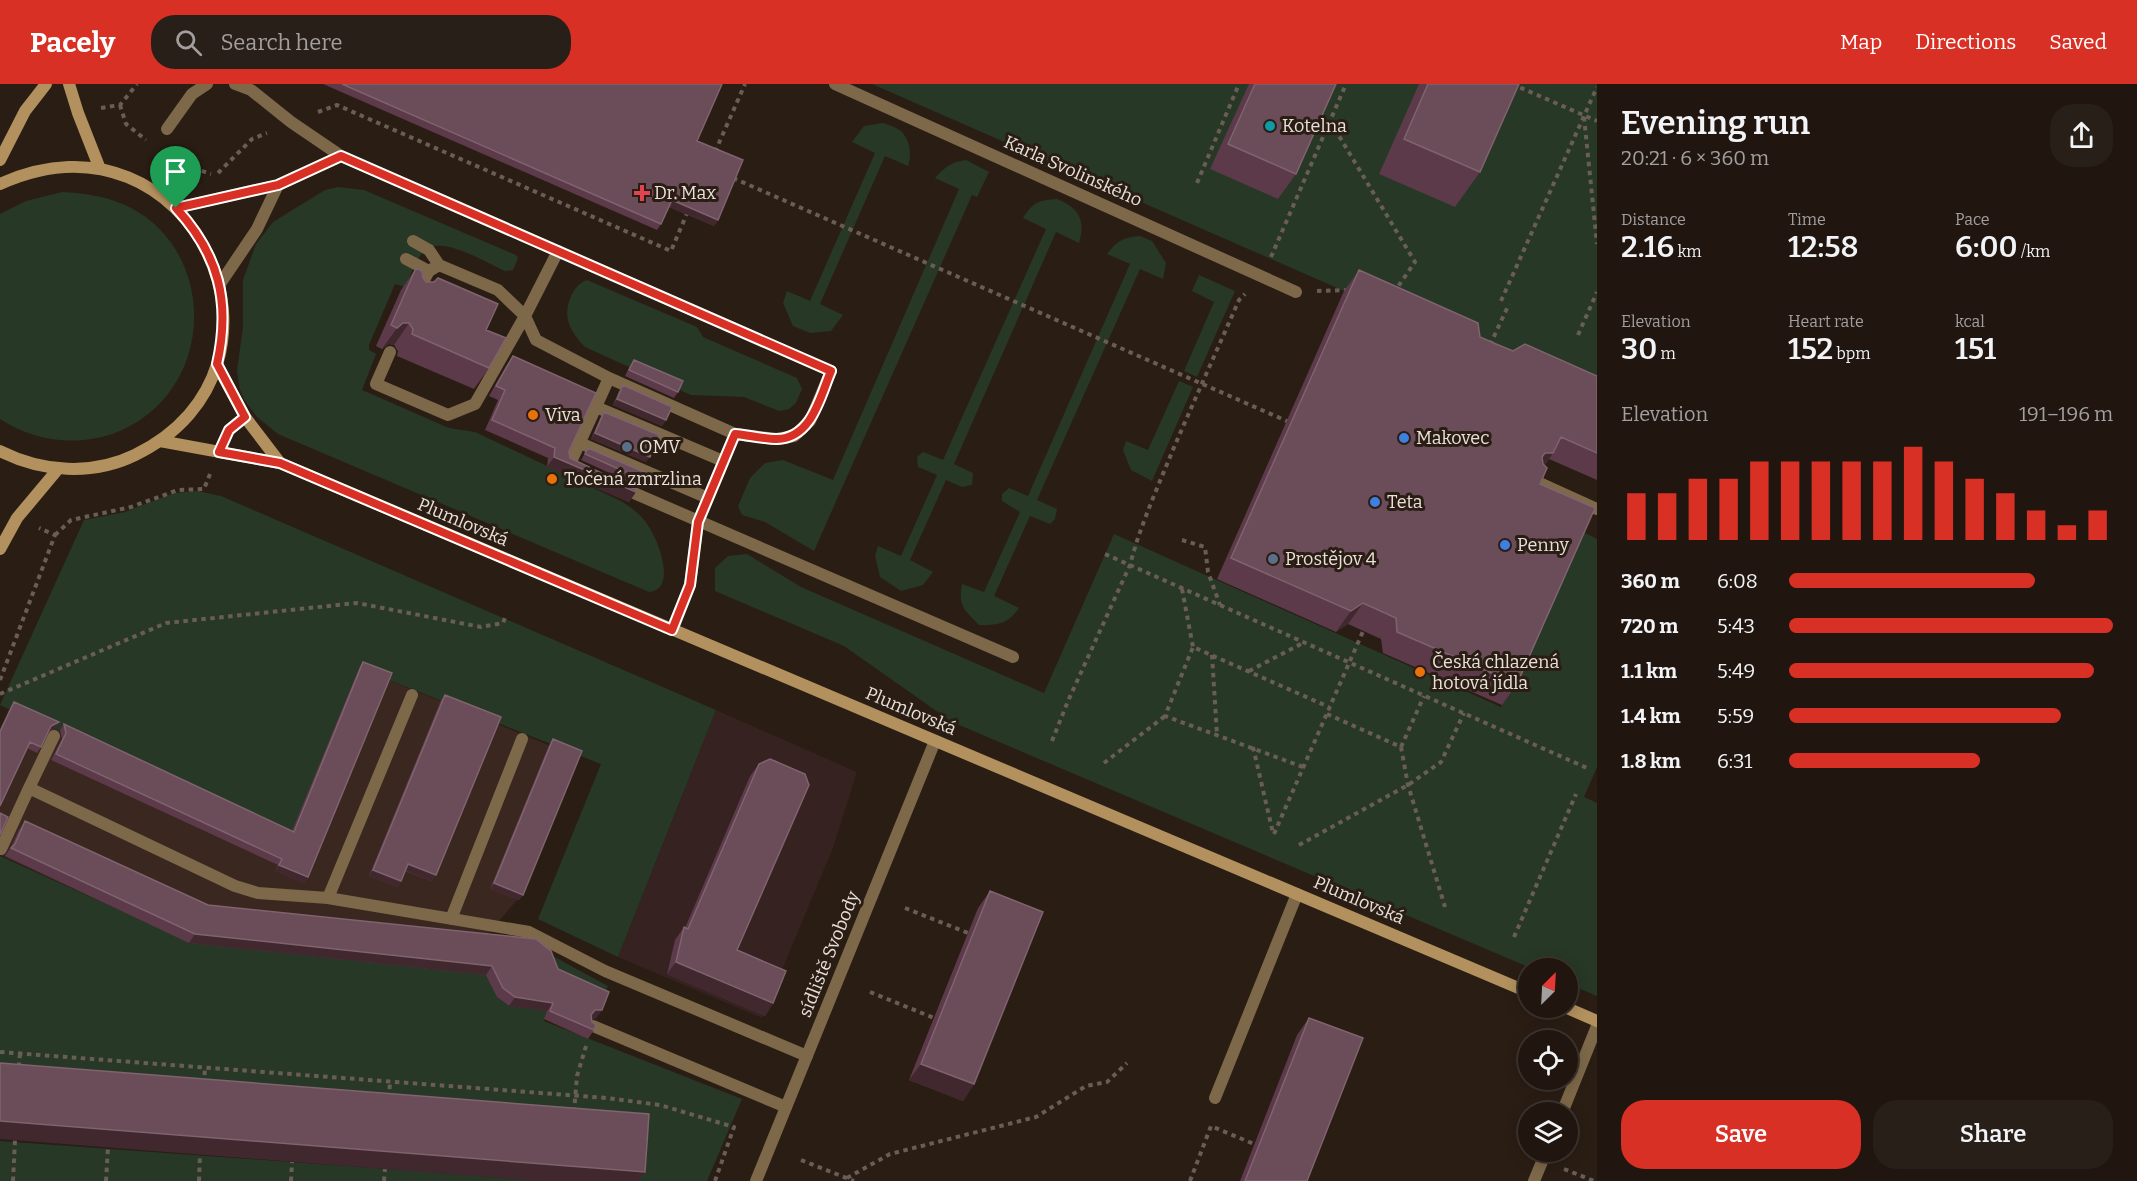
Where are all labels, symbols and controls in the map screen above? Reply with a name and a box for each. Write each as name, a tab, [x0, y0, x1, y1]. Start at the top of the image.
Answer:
search box	[151, 15, 571, 69]
text: Pacely	[30, 26, 115, 59]
icon: search	[172, 26, 205, 59]
text: Search here	[220, 29, 343, 56]
text: Map	[1840, 29, 1882, 55]
text: Directions	[1915, 29, 2016, 55]
text: Saved	[2049, 29, 2107, 55]
text: Evening run	[1621, 103, 1810, 143]
button: share	[2050, 104, 2113, 167]
place label: Kotelna	[1282, 115, 1347, 137]
marker: Kotelna	[1263, 119, 1277, 133]
street label: Karla Svolinského	[1000, 131, 1146, 211]
pin	[150, 146, 201, 208]
text: 20:21 · 6 × 360 m	[1621, 146, 1769, 170]
icon: arrive	[159, 155, 192, 188]
place label: Dr. Max	[654, 182, 716, 204]
marker: Dr. Max	[635, 186, 649, 200]
text: Distance	[1621, 210, 1686, 229]
text: Time	[1788, 210, 1826, 229]
text: Pace	[1955, 210, 1990, 229]
text: 2.16	[1621, 229, 1674, 265]
text: 12:58	[1788, 229, 1859, 265]
text: 6:00	[1955, 229, 2018, 265]
text: km	[1674, 242, 1701, 261]
text: /km	[2018, 242, 2050, 261]
text: Elevation	[1621, 312, 1691, 331]
text: Heart rate	[1788, 312, 1864, 331]
text: kcal	[1955, 312, 1985, 331]
text: 30	[1621, 331, 1657, 367]
text: 152	[1788, 331, 1833, 367]
text: 151	[1955, 331, 1996, 367]
text: m	[1657, 344, 1676, 363]
text: bpm	[1833, 344, 1871, 363]
text: Elevation	[1621, 402, 1708, 426]
text: 191–196 m	[2019, 402, 2113, 426]
place label: Viva	[545, 404, 581, 426]
marker: Viva	[526, 408, 540, 422]
place label: Makovec	[1416, 427, 1489, 449]
marker: Makovec	[1397, 431, 1411, 445]
place label: OMV	[639, 436, 681, 458]
marker: OMV	[620, 440, 634, 454]
place label: Točená zmrzlina	[564, 468, 702, 490]
marker: Točená zmrzlina	[545, 472, 559, 486]
place label: Teta	[1387, 491, 1423, 513]
street label: Plumlovská	[414, 493, 512, 551]
marker: Teta	[1368, 495, 1382, 509]
place label: Penny	[1517, 534, 1570, 556]
marker: Penny	[1498, 538, 1512, 552]
place label: Prostějov 4	[1285, 548, 1377, 570]
marker: Prostějov 4	[1266, 552, 1280, 566]
text: 360 m	[1621, 569, 1680, 593]
text: 6:08	[1717, 569, 1758, 593]
text: 720 m	[1621, 614, 1678, 638]
text: 5:43	[1717, 614, 1755, 638]
place label: Česká chlazená hotová jídla	[1432, 651, 1560, 694]
text: 1.1 km	[1621, 659, 1677, 683]
text: 5:49	[1717, 659, 1755, 683]
marker: Česká chlazená hotová jídla	[1413, 665, 1427, 679]
street label: Plumlovská	[862, 682, 960, 740]
text: 1.4 km	[1621, 704, 1681, 728]
text: 5:59	[1717, 704, 1754, 728]
text: 1.8 km	[1621, 749, 1681, 773]
text: 6:31	[1717, 749, 1752, 773]
street label: Plumlovská	[1310, 871, 1408, 929]
street label: sídliště Svobody	[794, 887, 864, 1020]
north arrow	[1518, 958, 1578, 1018]
map controls	[1518, 958, 1578, 1162]
button: locate	[1518, 1030, 1578, 1090]
button: Save	[1621, 1100, 1861, 1169]
button: Share	[1873, 1100, 2113, 1169]
button: layers	[1518, 1102, 1578, 1162]

